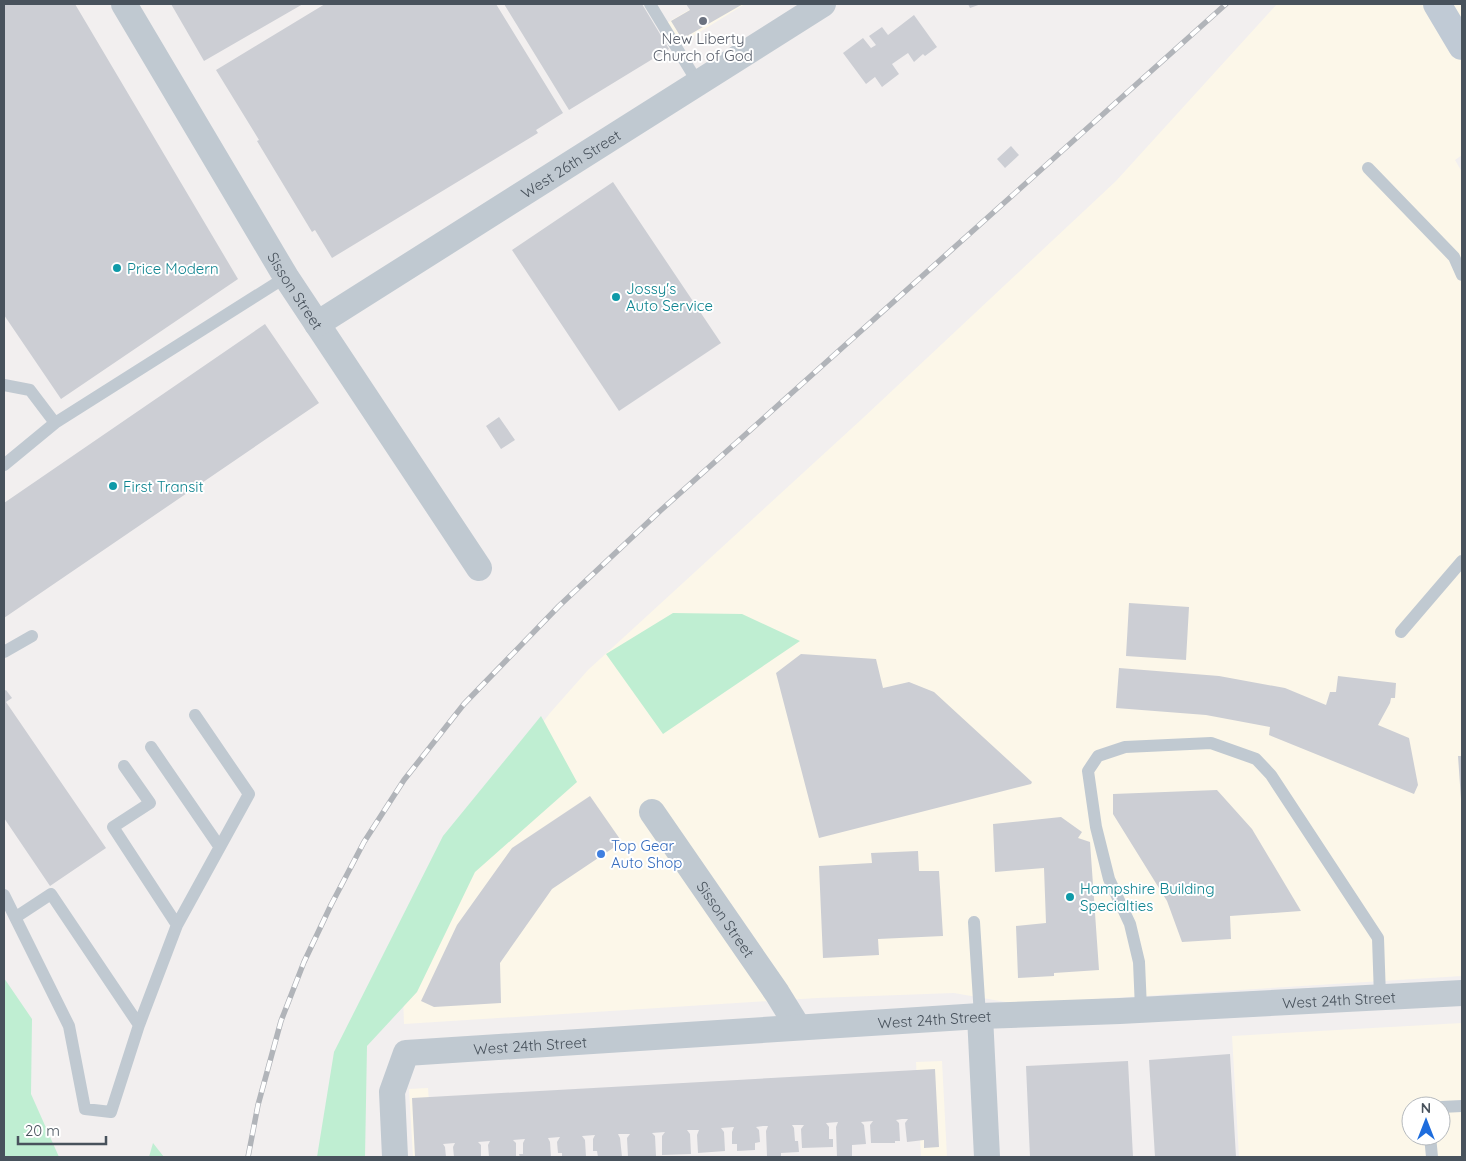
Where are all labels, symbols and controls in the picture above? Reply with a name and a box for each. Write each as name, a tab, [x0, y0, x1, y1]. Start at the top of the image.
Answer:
marker: New Liberty Church of God	[697, 15, 709, 27]
place label: New Liberty Church of God	[653, 29, 753, 65]
street label: West 26th Street	[517, 125, 624, 202]
street label: Sisson Street	[264, 248, 328, 333]
place label: Price Modern	[127, 259, 219, 278]
marker: Price Modern	[111, 262, 123, 274]
place label: Jossy's Auto Service	[626, 279, 713, 315]
marker: Jossy's Auto Service	[610, 291, 622, 303]
place label: First Transit	[123, 477, 204, 496]
marker: First Transit	[107, 480, 119, 492]
place label: Top Gear Auto Shop	[611, 836, 682, 872]
marker: Top Gear Auto Shop	[595, 848, 607, 860]
street label: Sisson Street	[693, 877, 759, 961]
place label: Hampshire Building Specialties	[1080, 879, 1215, 915]
marker: Hampshire Building Specialties	[1064, 891, 1076, 903]
street label: West 24th Street	[1282, 987, 1396, 1012]
street label: West 24th Street	[877, 1006, 992, 1032]
street label: West 24th Street	[473, 1032, 588, 1058]
north arrow	[1401, 1096, 1451, 1146]
text: N	[1421, 1099, 1431, 1117]
scale bar	[18, 1114, 105, 1146]
text: 20 m	[25, 1121, 60, 1140]

